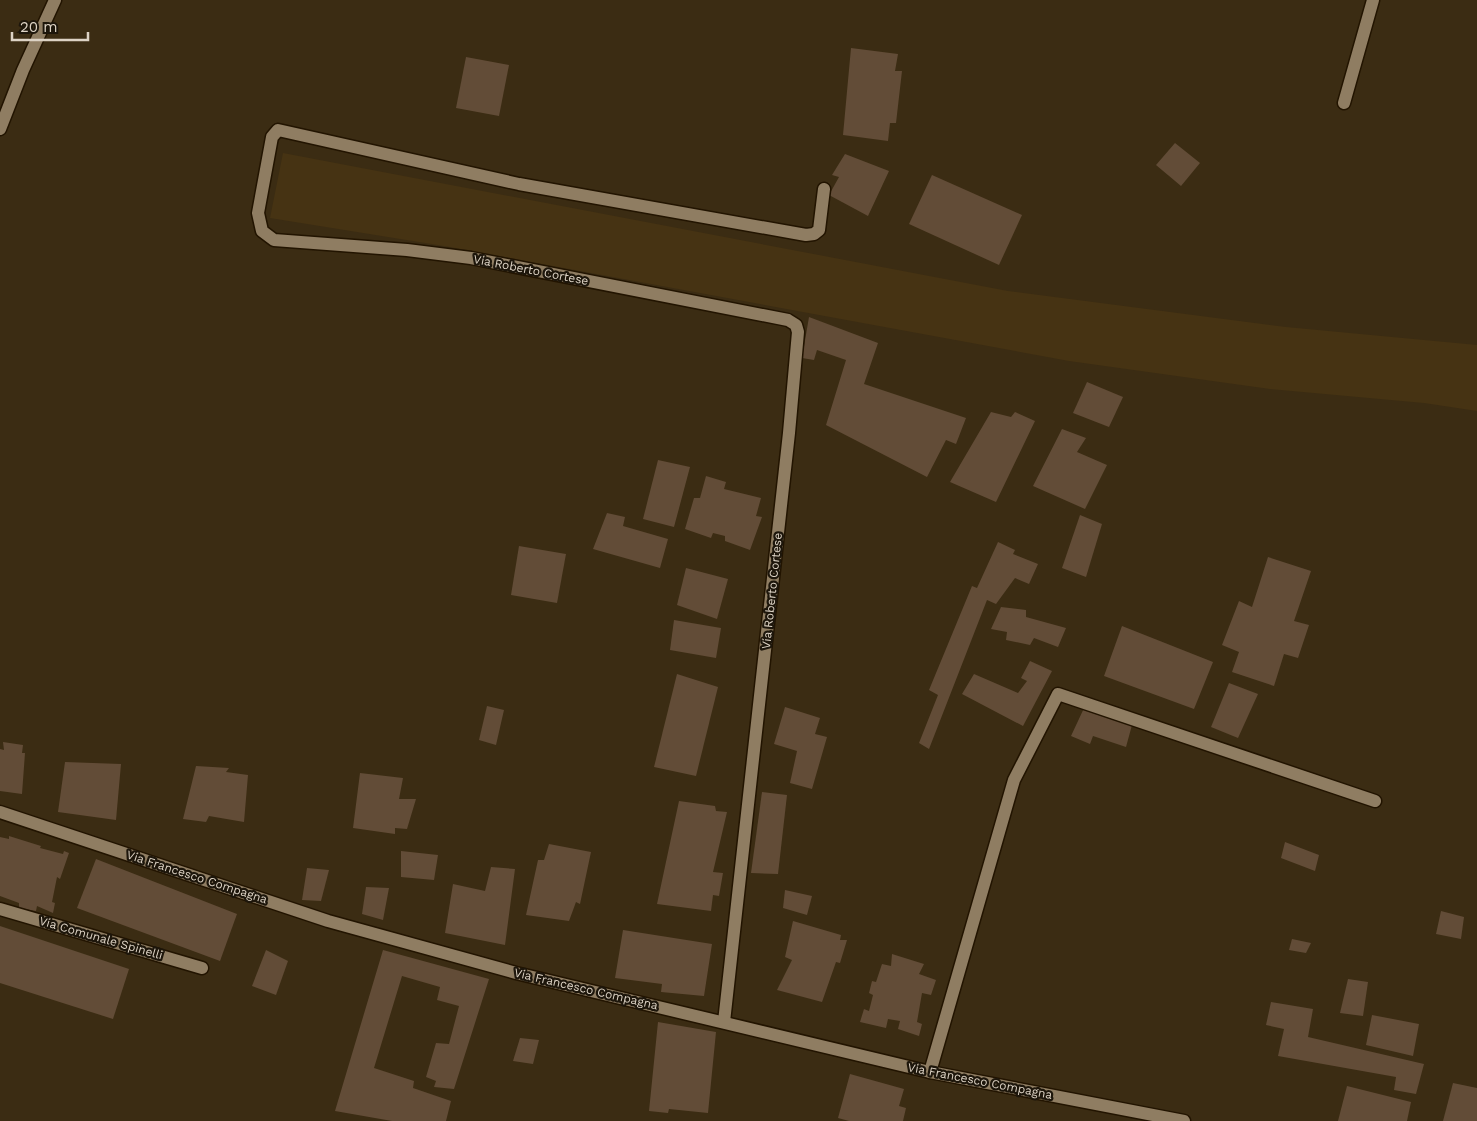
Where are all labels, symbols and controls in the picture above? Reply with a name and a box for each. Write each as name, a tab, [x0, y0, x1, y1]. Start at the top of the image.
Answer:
scale bar	[12, 10, 89, 42]
text: 20 m	[20, 18, 58, 36]
street label: Via Roberto Cortese	[472, 252, 590, 288]
street label: Via Roberto Cortese	[759, 532, 785, 650]
street label: Via Francesco Compagna	[125, 848, 269, 906]
street label: Via Comunale Spinelli	[38, 914, 164, 962]
street label: Via Francesco Compagna	[513, 966, 659, 1012]
street label: Via Francesco Compagna	[906, 1060, 1054, 1102]

